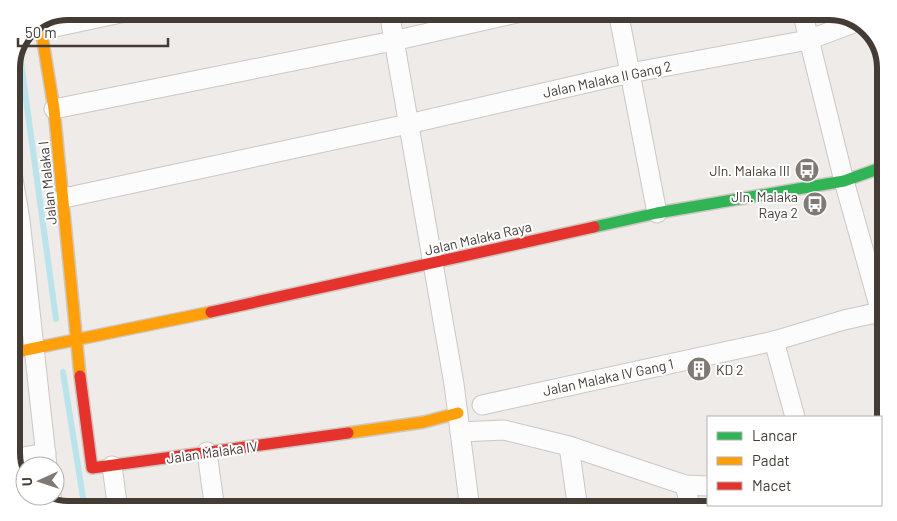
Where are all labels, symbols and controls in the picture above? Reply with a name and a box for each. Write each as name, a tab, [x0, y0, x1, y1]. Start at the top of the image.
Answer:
scale bar	[18, 15, 168, 47]
text: 50 m	[25, 23, 57, 41]
street label: Jalan Malaka II Gang 2	[541, 57, 673, 101]
street label: Jalan Malaka I	[34, 140, 60, 226]
bus stop icon: Jln. Malaka III	[794, 157, 820, 183]
place label: Jln. Malaka III	[710, 162, 790, 179]
place label: Jln. Malaka Raya 2	[731, 188, 798, 221]
bus stop icon: Jln. Malaka Raya 2	[802, 191, 828, 217]
street label: Jalan Malaka Raya	[423, 217, 533, 259]
street label: Jalan Malaka IV Gang 1	[541, 355, 675, 399]
building icon: KD 2	[686, 356, 712, 382]
place label: KD 2	[716, 361, 744, 378]
legend	[707, 416, 882, 506]
text: Lancar	[752, 426, 798, 444]
street label: Jalan Malaka IV	[165, 437, 259, 467]
text: Padat	[752, 451, 790, 469]
north arrow	[15, 456, 65, 506]
text: Macet	[752, 476, 792, 494]
text: U	[18, 477, 35, 487]

